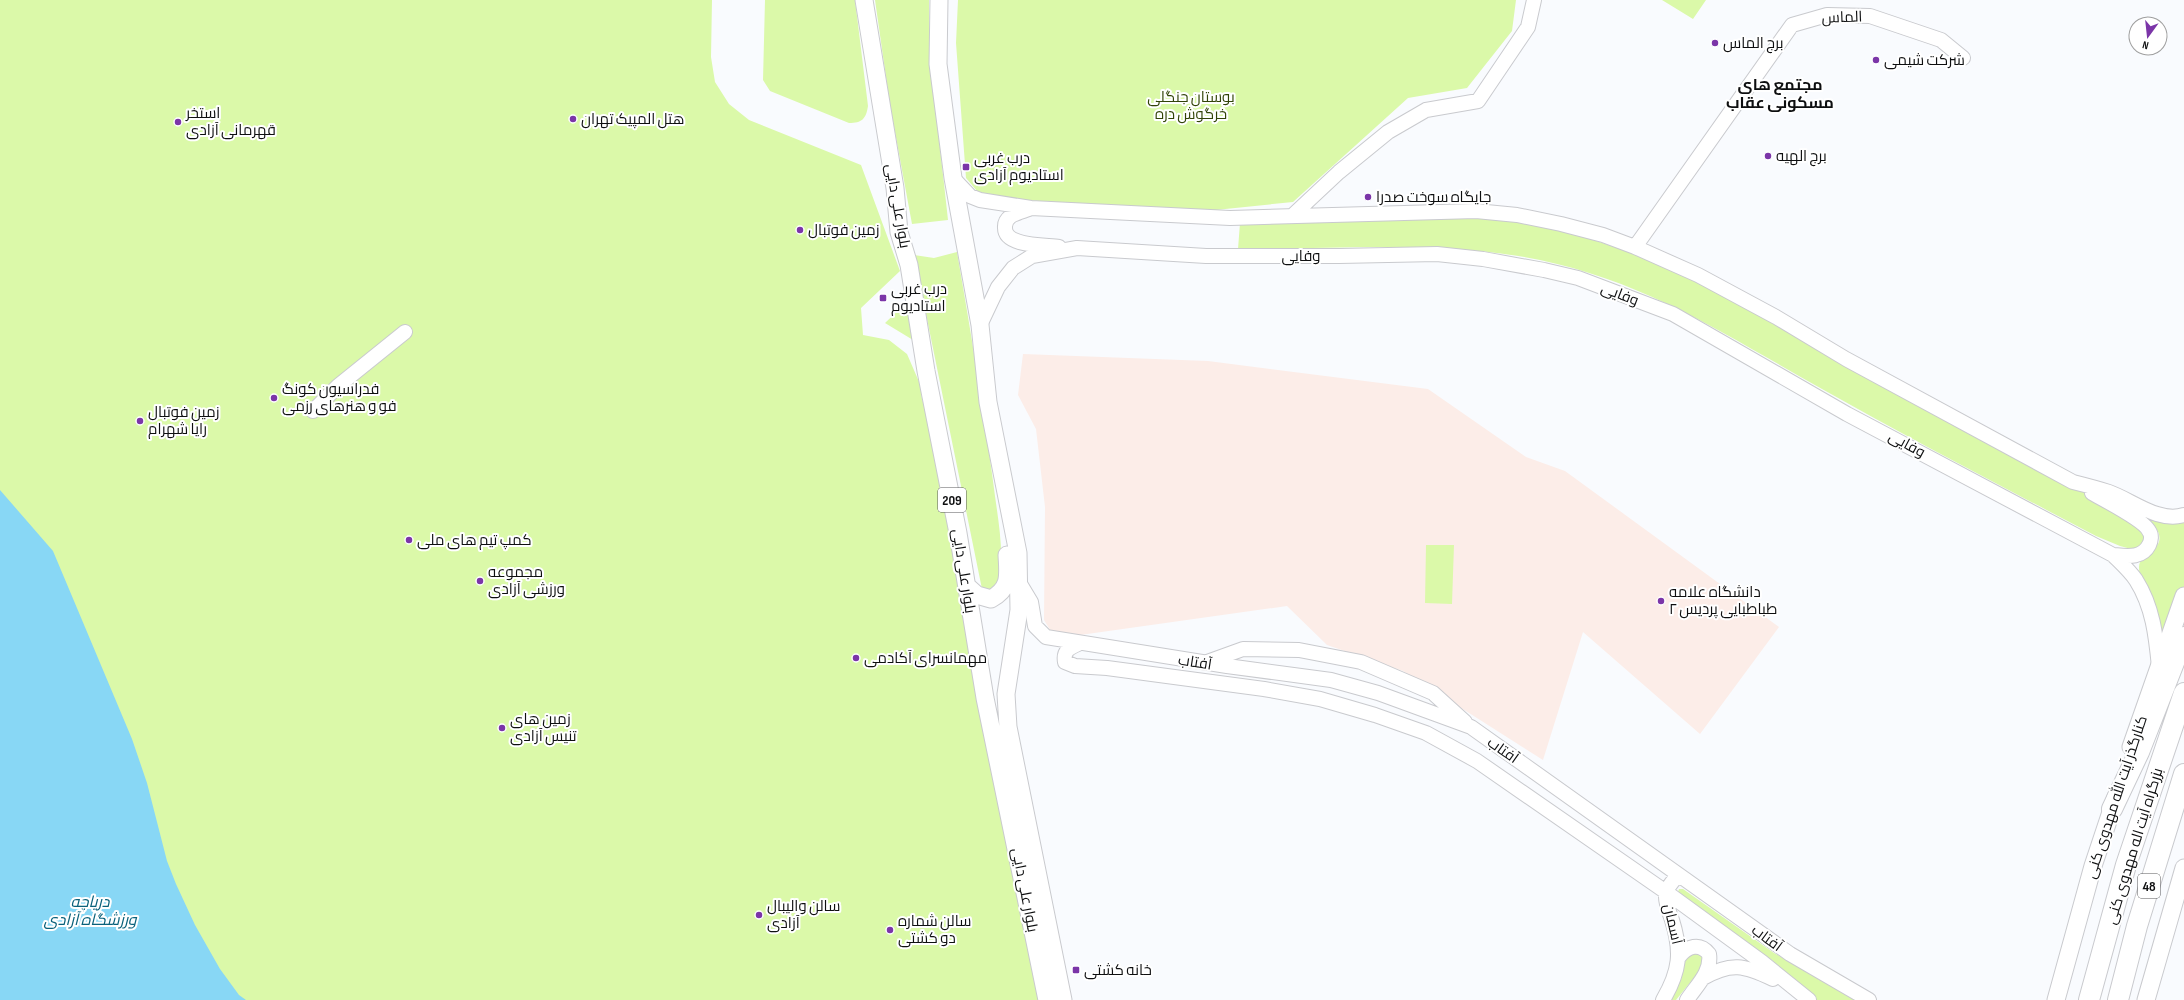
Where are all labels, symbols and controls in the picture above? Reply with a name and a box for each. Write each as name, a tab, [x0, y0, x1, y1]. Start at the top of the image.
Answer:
street label: الماس	[1821, 7, 1863, 28]
north arrow	[2128, 16, 2168, 56]
place label: برج الماس	[1723, 34, 1783, 54]
marker: برج الماس	[1710, 38, 1720, 48]
text: N	[2141, 38, 2150, 52]
place label: شرکت شیمی	[1884, 51, 1965, 70]
marker: شرکت شیمی	[1871, 55, 1881, 65]
district label: مجتمع های مسکونی عقاب	[1726, 76, 1834, 113]
park label: بوستان جنگلی خرگوش دره	[1147, 88, 1235, 124]
place label: استخر قهرمانی آزادی	[185, 104, 276, 140]
place label: هتل المپیک تهران	[581, 110, 684, 129]
marker: هتل المپیک تهران	[568, 114, 578, 124]
marker: استخر قهرمانی آزادی	[173, 117, 183, 127]
place label: برج الهیه	[1776, 147, 1827, 167]
place label: درب غربی استادیوم آزادی	[974, 149, 1064, 185]
marker: برج الهیه	[1763, 151, 1773, 161]
street label: بلوار علی دایی	[881, 162, 914, 250]
marker: درب غربی استادیوم آزادی	[961, 162, 971, 172]
place label: جایگاه سوخت صدرا	[1376, 188, 1491, 207]
marker: جایگاه سوخت صدرا	[1363, 192, 1373, 202]
place label: زمین فوتبال	[808, 221, 879, 240]
marker: زمین فوتبال	[795, 225, 805, 235]
street label: وفایی	[1282, 247, 1320, 266]
street label: وفایی	[1598, 279, 1641, 310]
place label: درب غربی استادیوم	[891, 280, 947, 316]
marker: درب غربی استادیوم	[878, 293, 888, 303]
place label: فدراسیون کونگ فو و هنرهای رزمی	[282, 380, 397, 416]
marker: فدراسیون کونگ فو و هنرهای رزمی	[269, 393, 279, 403]
place label: زمین فوتبال رایا شهرام	[148, 403, 219, 439]
marker: زمین فوتبال رایا شهرام	[135, 416, 145, 426]
street label: وفایی	[1885, 427, 1928, 462]
road number: 209	[938, 488, 966, 512]
street label: بلوار علی دایی	[947, 527, 980, 615]
place label: کمپ تیم های ملی	[417, 531, 532, 550]
marker: کمپ تیم های ملی	[404, 535, 414, 545]
place label: مجموعه ورزشی آزادی	[488, 563, 565, 599]
marker: مجموعه ورزشی آزادی	[475, 576, 485, 586]
place label: دانشگاه علامه طباطبایی پردیس ۲	[1669, 583, 1777, 619]
marker: دانشگاه علامه طباطبایی پردیس ۲	[1656, 596, 1666, 606]
place label: مهمانسرای آکادمی	[864, 649, 987, 668]
street label: آفتاب	[1177, 650, 1213, 675]
marker: مهمانسرای آکادمی	[851, 653, 861, 663]
place label: زمین های تنیس آزادی	[510, 710, 577, 746]
street label: کنارگذر آیت الله مهدوی کنی	[2080, 713, 2152, 881]
marker: زمین های تنیس آزادی	[497, 723, 507, 733]
street label: آفتاب	[1483, 733, 1522, 768]
street label: بزرگراه آیت اله مهدوی کنی	[2102, 766, 2167, 927]
street label: بلوار علی دایی	[1007, 846, 1042, 934]
road number: 48	[2138, 874, 2160, 898]
water label: دریاچه ورزشگاه آزادی	[43, 893, 138, 930]
place label: سالن والیبال آزادی	[767, 897, 840, 933]
street label: آسمان	[1659, 902, 1686, 946]
marker: سالن والیبال آزادی	[754, 910, 764, 920]
place label: سالن شماره دو کشتی	[898, 912, 972, 948]
street label: آفتاب	[1747, 921, 1786, 956]
marker: سالن شماره دو کشتی	[885, 925, 895, 935]
place label: خانه کشتی	[1084, 961, 1152, 980]
marker: خانه کشتی	[1071, 965, 1081, 975]

